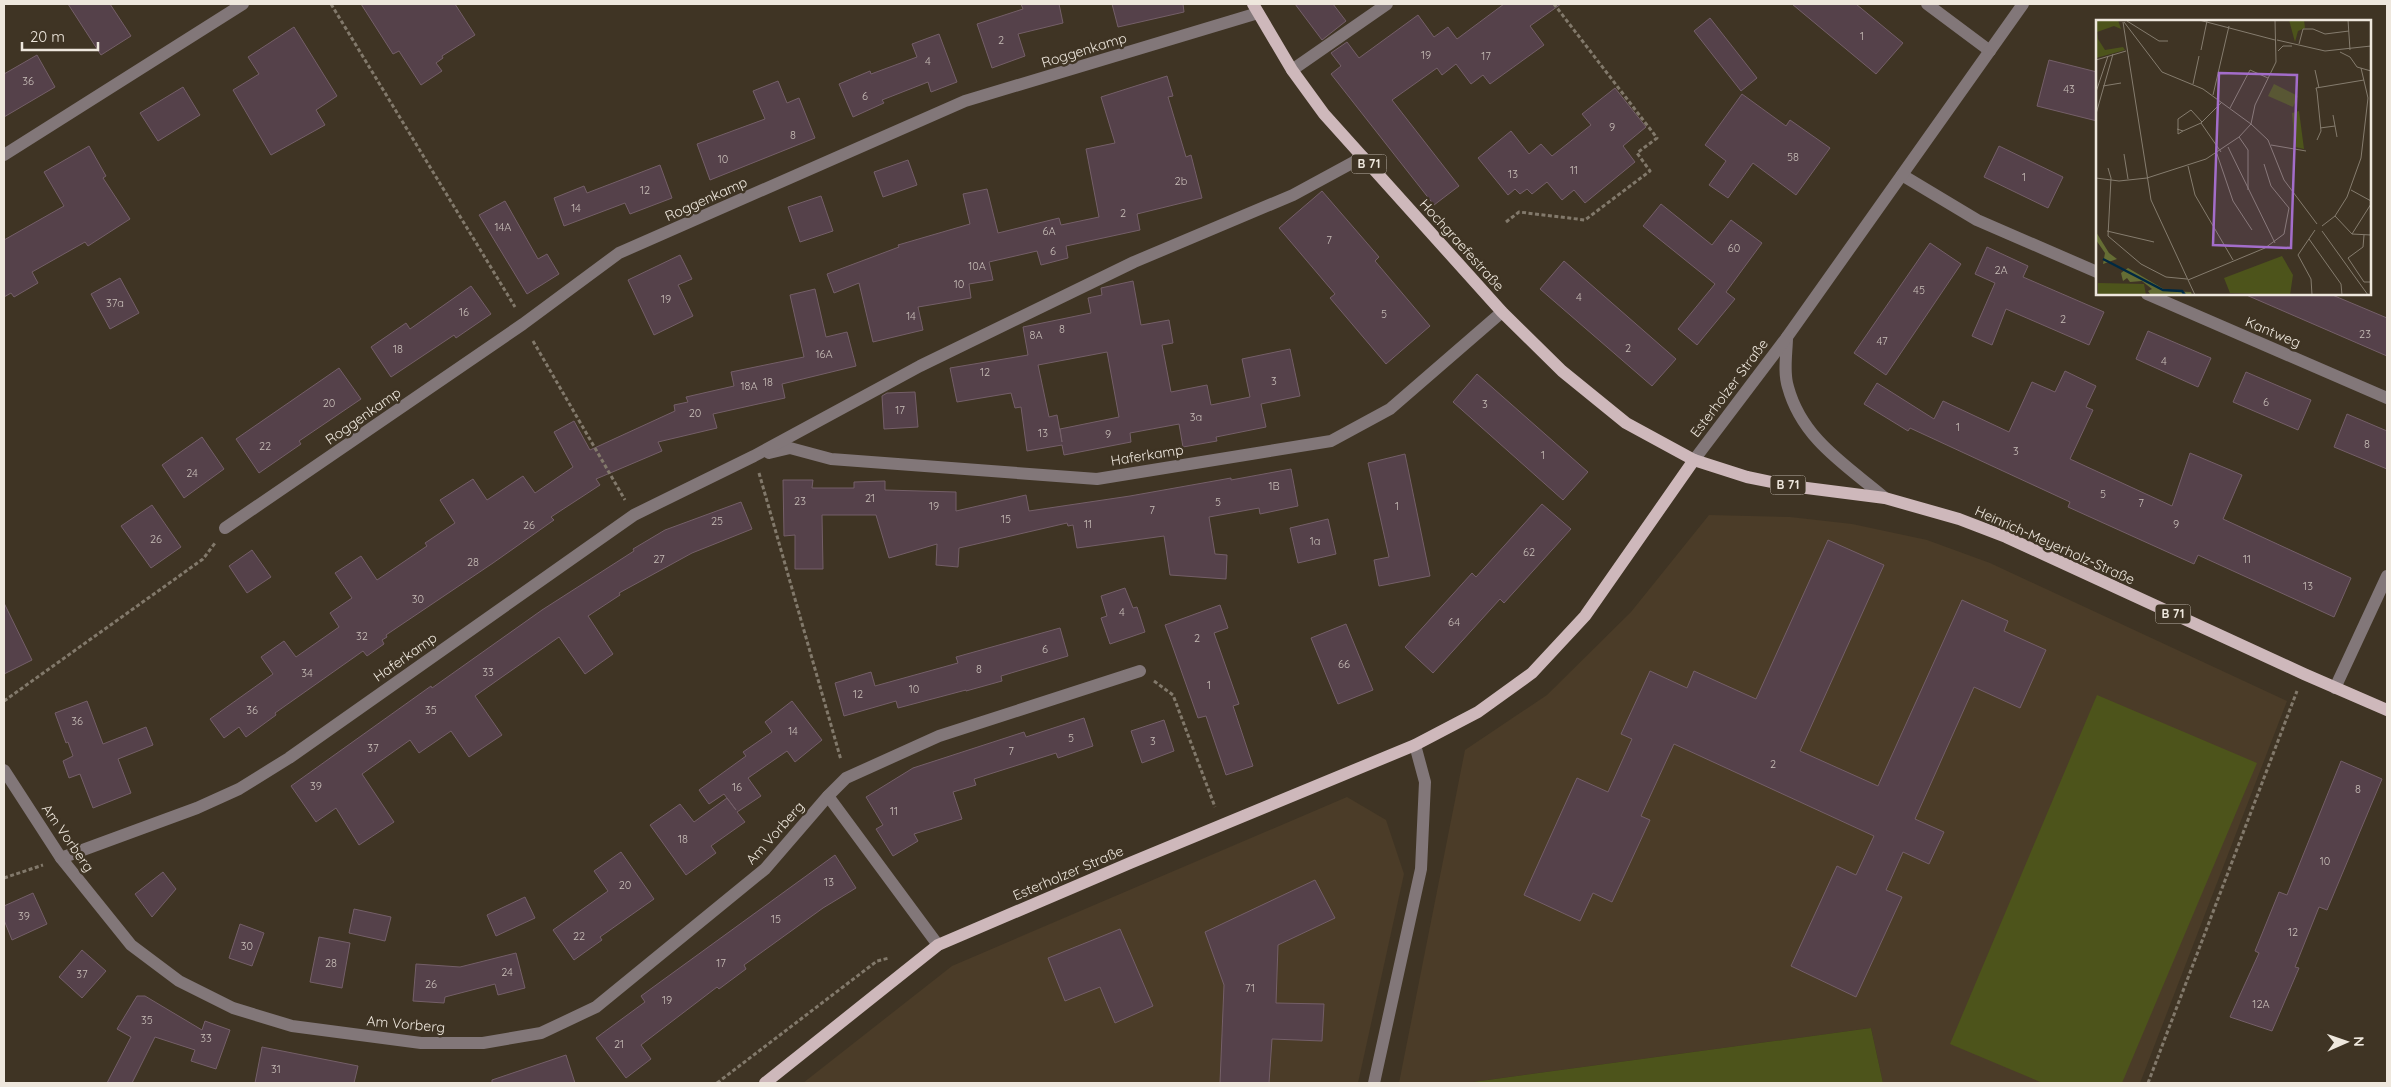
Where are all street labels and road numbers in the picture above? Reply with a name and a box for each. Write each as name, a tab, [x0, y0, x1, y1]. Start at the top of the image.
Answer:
street label: Roggenkamp	[1039, 29, 1129, 71]
road number: B 71	[1352, 154, 1386, 173]
street label: Roggenkamp	[662, 173, 750, 225]
street label: Hochgraefestraße	[1416, 195, 1508, 295]
street label: Kantweg	[2243, 312, 2303, 352]
street label: Esterholzer Straße	[1686, 335, 1772, 441]
street label: Roggenkamp	[322, 383, 404, 449]
street label: Haferkamp	[1109, 440, 1185, 470]
road number: B 71	[1770, 476, 1806, 494]
street label: Heinrich-Meyerholz-Straße	[1972, 502, 2138, 588]
road number: B 71	[2156, 604, 2190, 624]
street label: Haferkamp	[370, 629, 440, 685]
street label: Am Vorberg	[742, 798, 808, 868]
street label: Am Vorberg	[38, 801, 98, 875]
street label: Esterholzer Straße	[1010, 842, 1126, 904]
street label: Am Vorberg	[366, 1012, 446, 1036]

